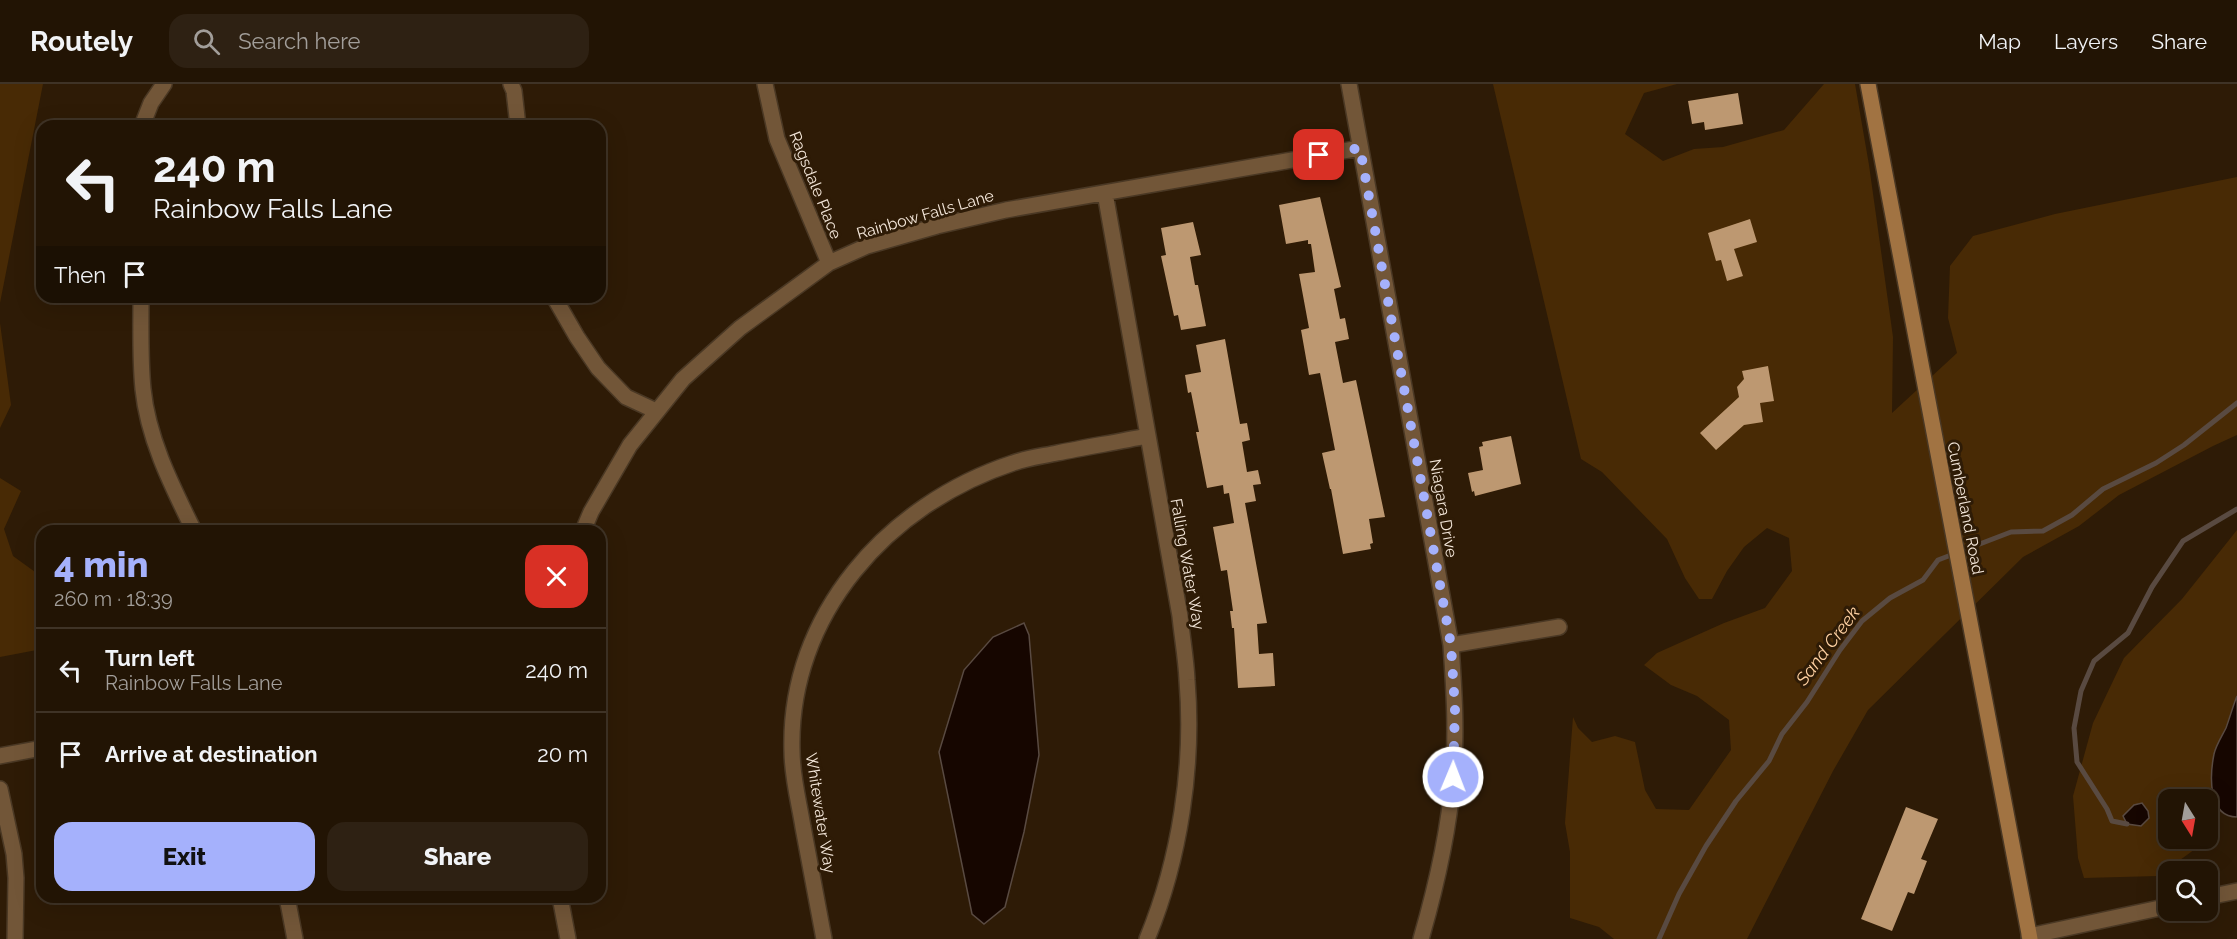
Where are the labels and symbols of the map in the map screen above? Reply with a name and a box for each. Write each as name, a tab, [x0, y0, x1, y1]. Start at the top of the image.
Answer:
street label: Ragsdale Place	[785, 129, 846, 242]
pin	[1293, 129, 1344, 180]
street label: Rainbow Falls Lane	[854, 186, 996, 243]
street label: Cumberland Road	[1943, 440, 1988, 576]
street label: Niagara Drive	[1425, 457, 1462, 559]
street label: Falling Water Way	[1167, 497, 1208, 632]
water label: Sand Creek	[1791, 602, 1864, 690]
position arrow	[1421, 745, 1485, 809]
street label: Whitewater Way	[802, 751, 839, 875]
north arrow	[2158, 789, 2218, 849]

